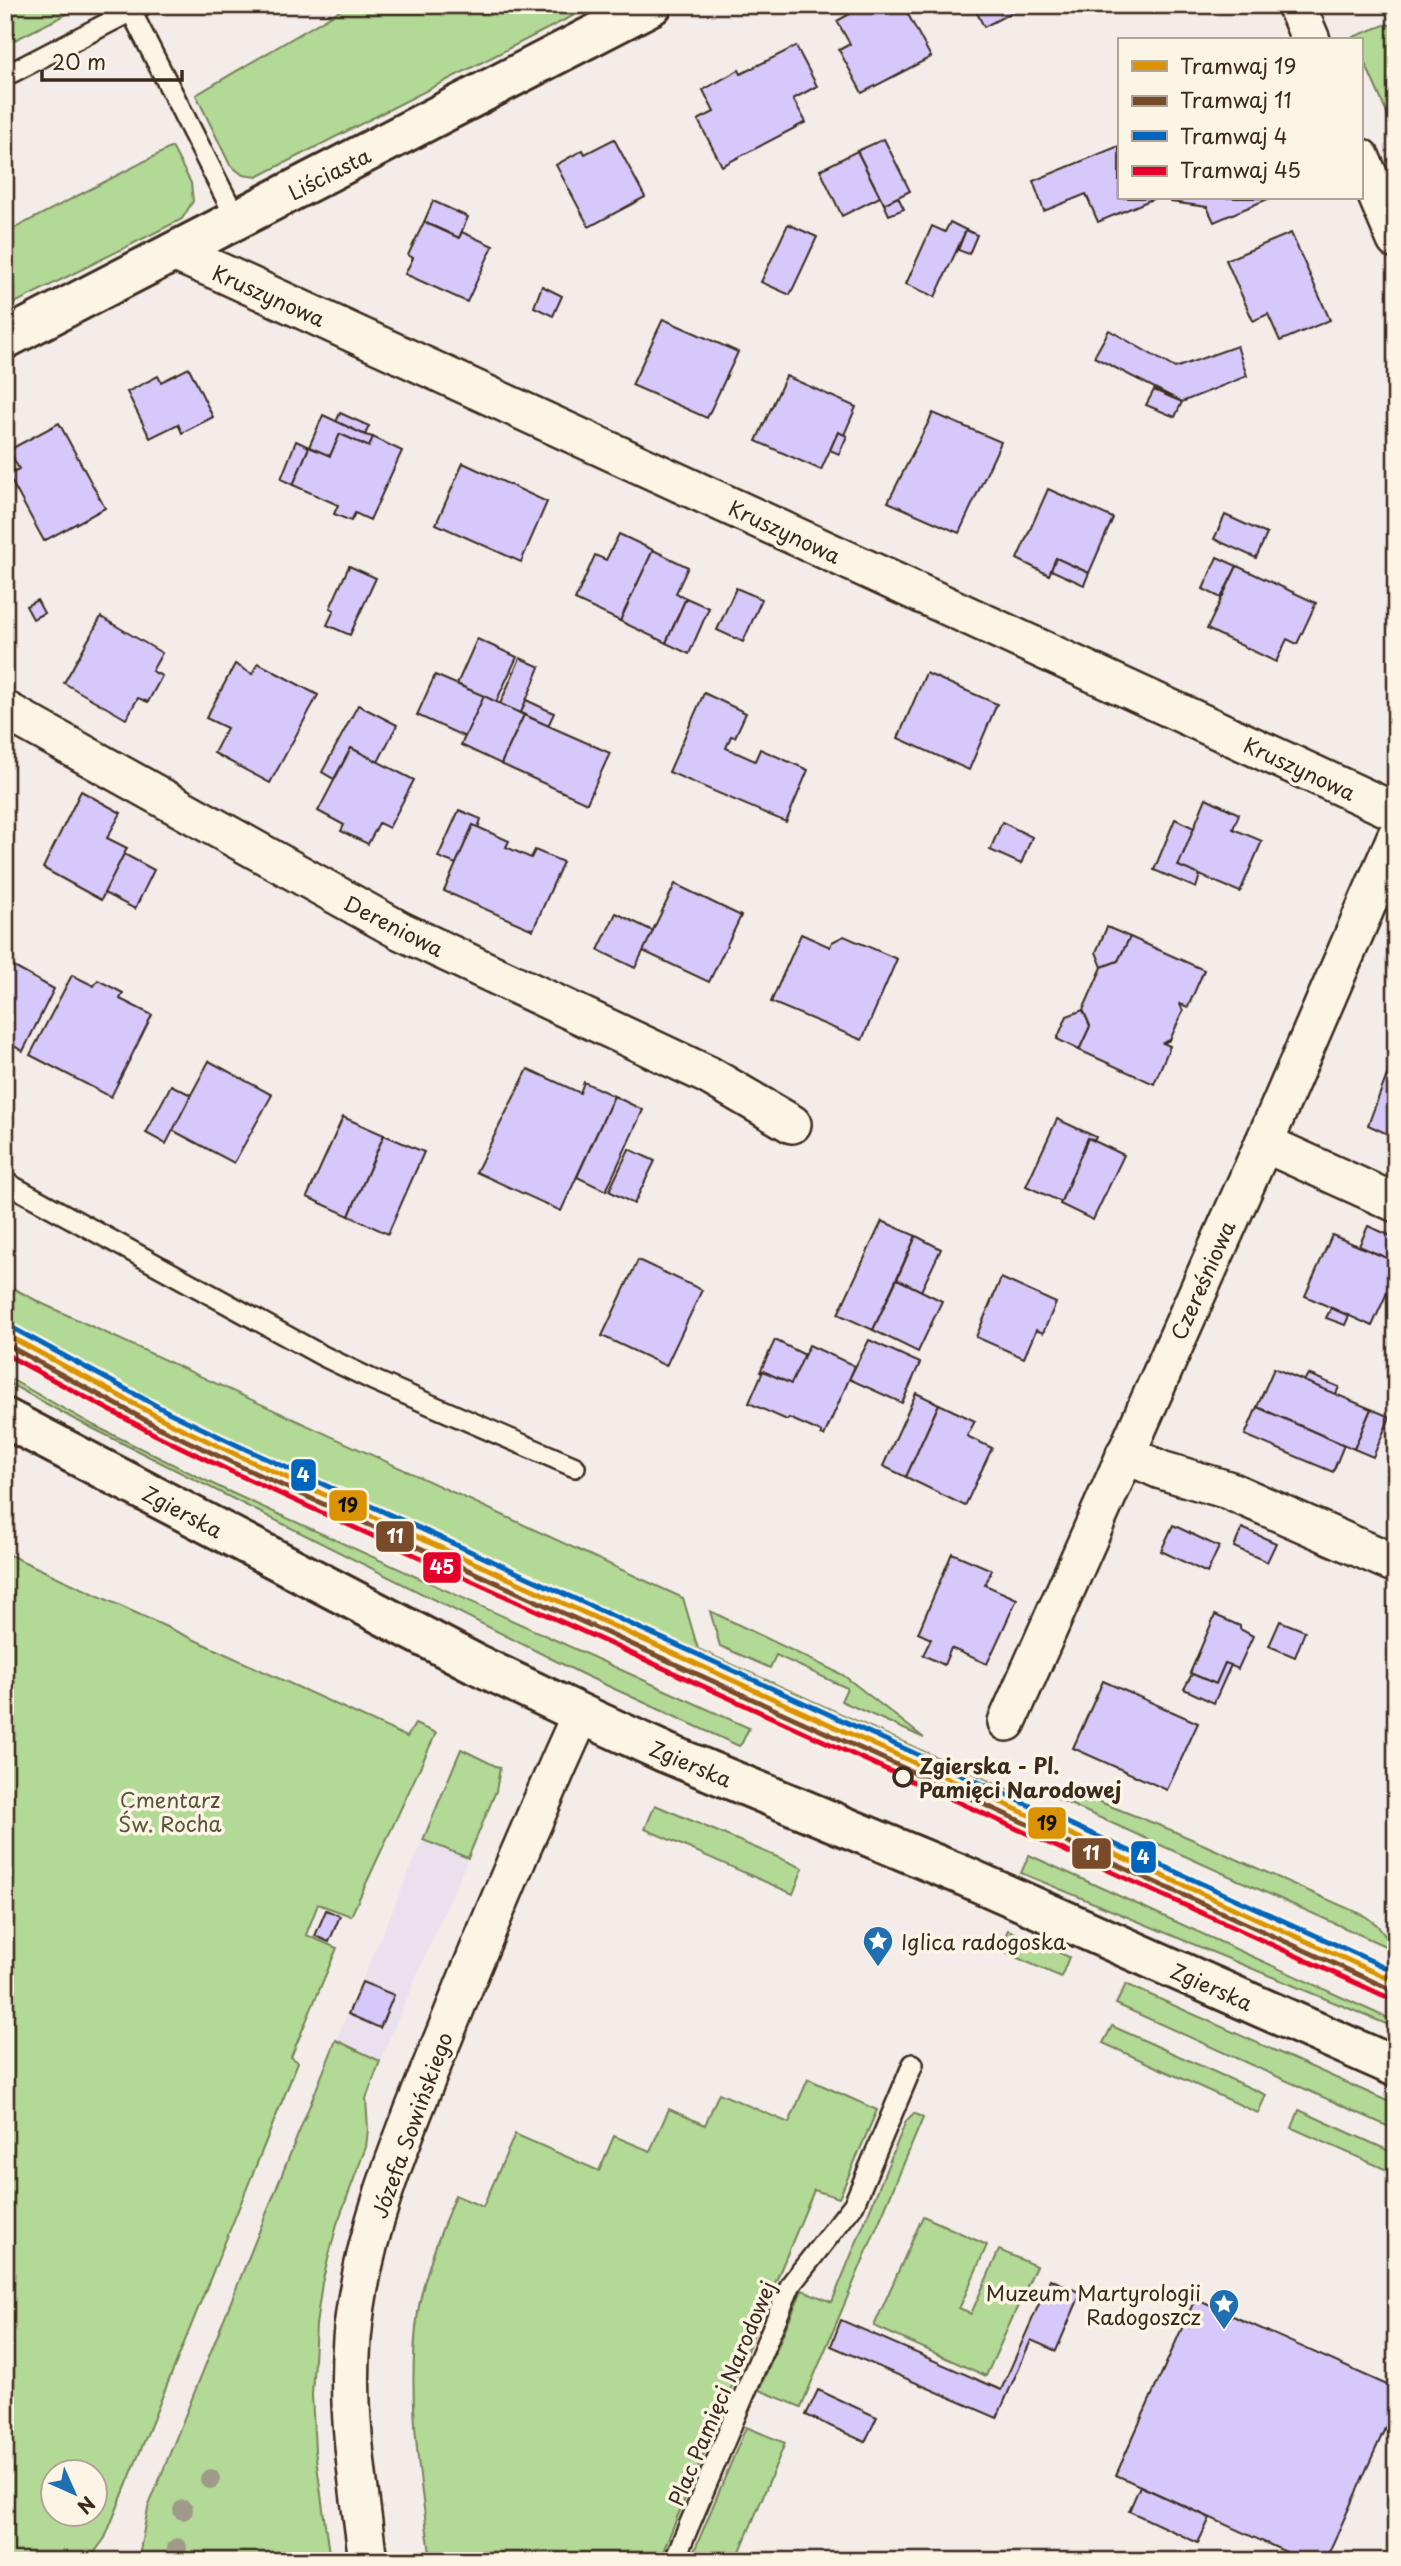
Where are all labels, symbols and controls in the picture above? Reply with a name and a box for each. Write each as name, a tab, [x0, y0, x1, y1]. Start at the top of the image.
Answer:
scale bar	[42, 38, 182, 82]
legend	[1118, 38, 1362, 200]
text: 20 m	[52, 45, 106, 77]
text: Tramwaj 19	[1180, 49, 1296, 81]
text: Tramwaj 11	[1180, 83, 1292, 115]
text: Tramwaj 4	[1180, 119, 1288, 151]
street label: Liściasta	[282, 138, 376, 207]
text: Tramwaj 45	[1180, 153, 1301, 185]
street label: Kruszynowa	[208, 256, 330, 334]
street label: Kruszynowa	[724, 491, 846, 571]
street label: Kruszynowa	[1239, 728, 1361, 808]
street label: Dereniowa	[339, 886, 449, 964]
street label: Czereśniowa	[1161, 1215, 1243, 1345]
line badge: 4	[290, 1458, 317, 1492]
text: 4	[297, 1460, 310, 1488]
street label: Zgierska	[137, 1477, 229, 1545]
line badge: 19	[328, 1489, 368, 1522]
text: 19	[338, 1490, 358, 1518]
line badge: 11	[375, 1520, 415, 1553]
text: 11	[386, 1521, 404, 1549]
line badge: 45	[422, 1551, 462, 1584]
text: 45	[430, 1552, 454, 1580]
street label: Zgierska	[645, 1731, 737, 1795]
place label: Zgierska - Pl. Pamięci Narodowej	[919, 1749, 1121, 1805]
marker: Zgierska - Pl. Pamięci Narodowej	[893, 1767, 913, 1787]
park label: Cmentarz Św. Rocha	[118, 1783, 222, 1839]
line badge: 19	[1027, 1806, 1067, 1840]
text: 19	[1037, 1808, 1057, 1836]
line badge: 11	[1071, 1837, 1112, 1870]
text: 11	[1082, 1838, 1100, 1866]
line badge: 4	[1130, 1840, 1157, 1874]
text: 4	[1137, 1842, 1150, 1870]
place icon: Iglica radogoska	[861, 1924, 895, 1968]
place label: Iglica radogoska	[901, 1925, 1066, 1957]
street label: Zgierska	[1166, 1954, 1258, 2018]
street label: Józefa Sowińskiego	[362, 2027, 460, 2223]
street label: Plac Pamięci Narodowej	[659, 2275, 783, 2511]
place label: Muzeum Martyrologii Radogoszcz	[986, 2276, 1201, 2332]
place icon: Muzeum Martyrologii Radogoszcz	[1207, 2287, 1241, 2331]
north arrow	[38, 2458, 108, 2528]
text: N	[72, 2491, 102, 2521]

